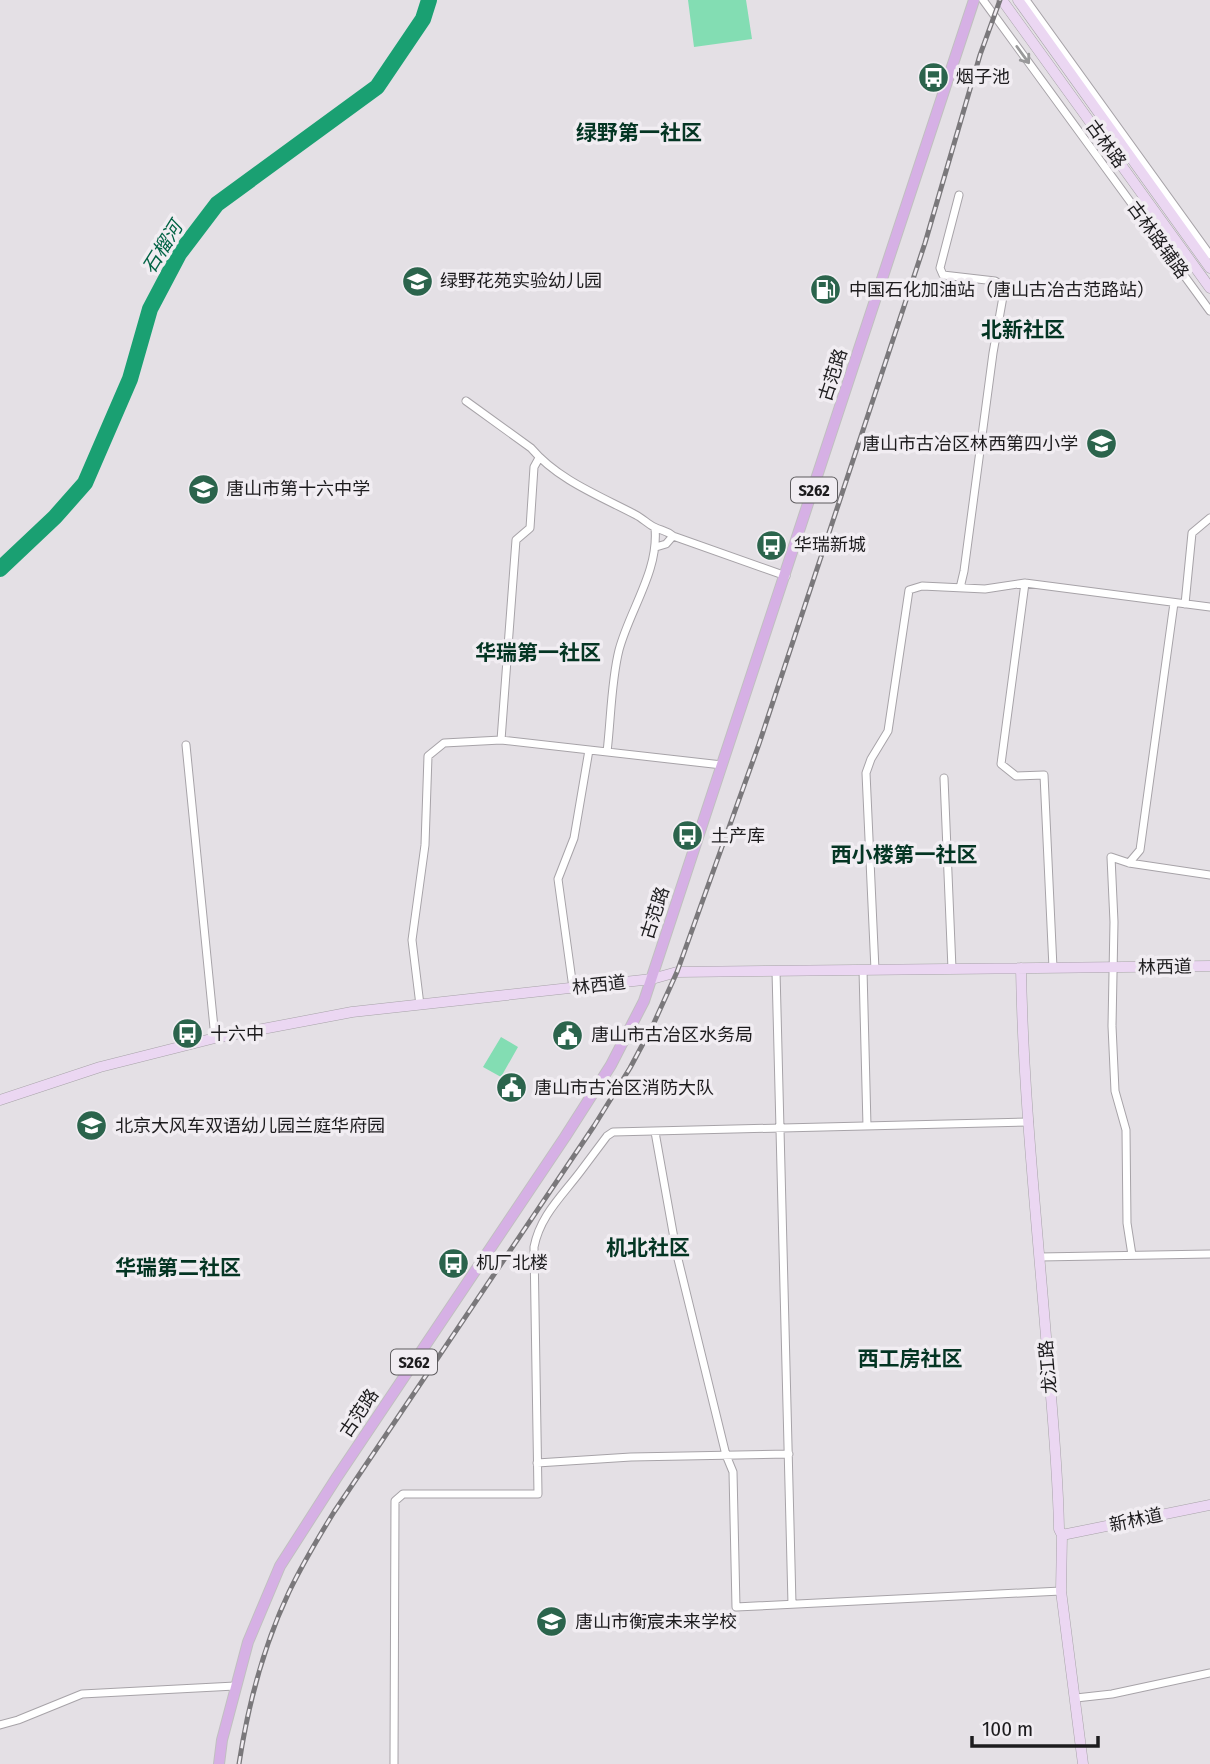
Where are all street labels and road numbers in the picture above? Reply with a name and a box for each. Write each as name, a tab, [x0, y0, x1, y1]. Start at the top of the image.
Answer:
street label: 古林路	[1081, 116, 1131, 172]
street label: 古林路辅路	[1123, 197, 1193, 283]
street label: 古范路	[814, 346, 852, 404]
road number: S262	[791, 477, 837, 503]
street label: 古范路	[636, 884, 674, 942]
street label: 林西道	[1138, 956, 1192, 978]
street label: 林西道	[571, 971, 627, 999]
street label: 龙江路	[1035, 1339, 1061, 1395]
road number: S262	[391, 1350, 437, 1374]
street label: 古范路	[335, 1384, 383, 1442]
street label: 新林道	[1107, 1504, 1165, 1536]

